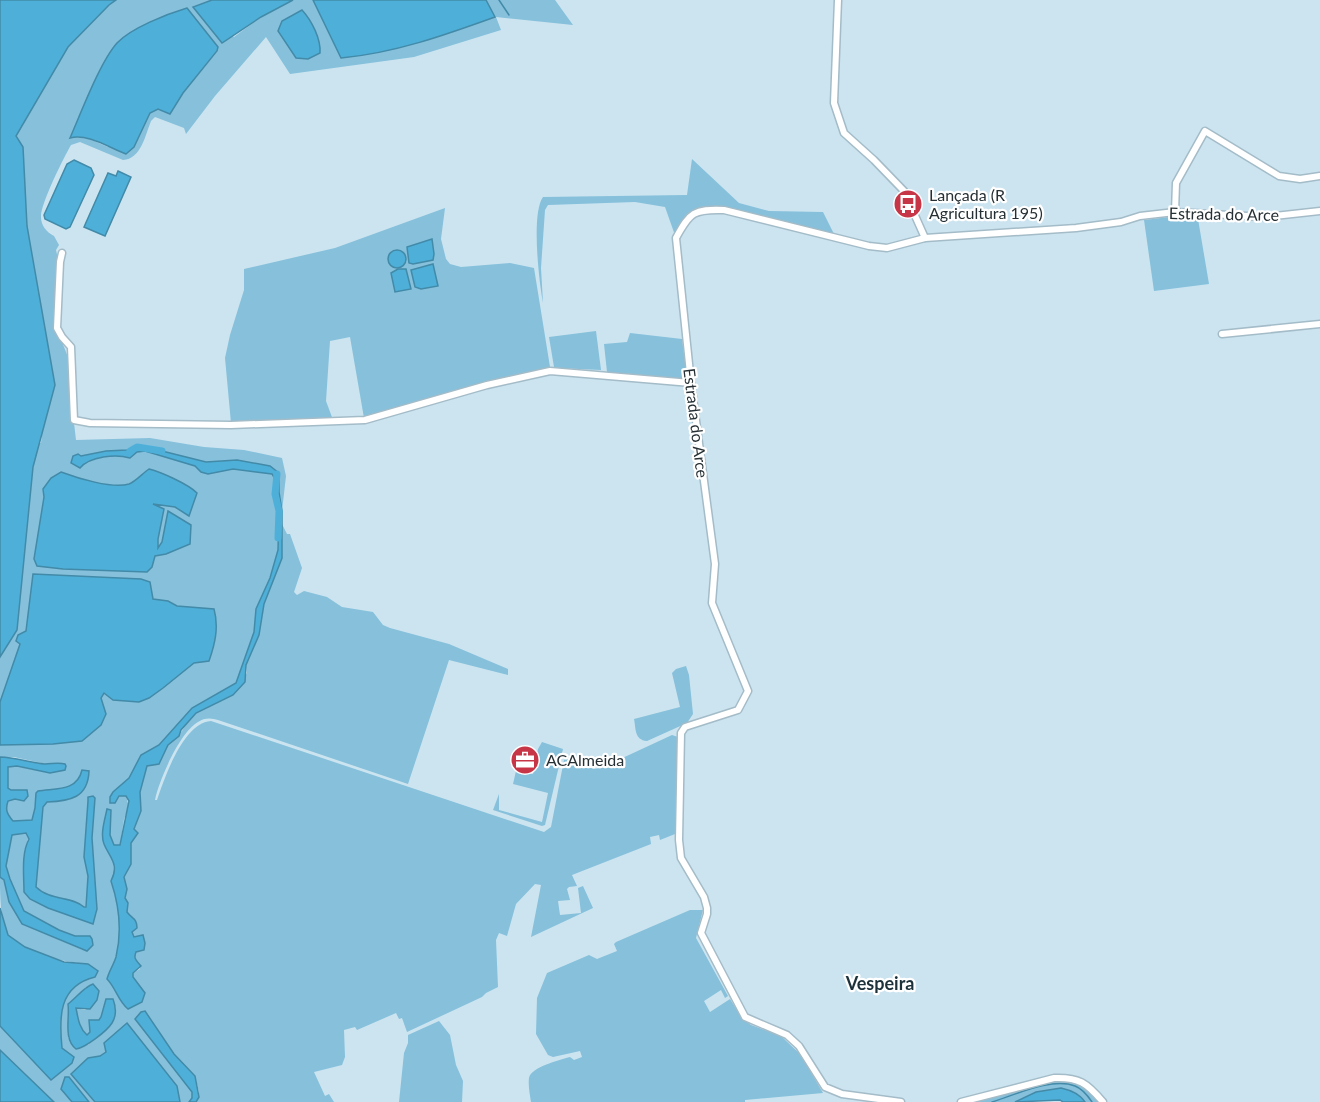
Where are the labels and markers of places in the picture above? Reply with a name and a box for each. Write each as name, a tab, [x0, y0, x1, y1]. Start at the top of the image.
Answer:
place label: Lançada (R Agricultura 195)	[929, 185, 1043, 222]
bus stop icon: Lançada (R Agricultura 195)	[892, 188, 924, 220]
office icon: ACAlmeida	[509, 744, 541, 776]
place label: ACAlmeida	[546, 750, 624, 769]

